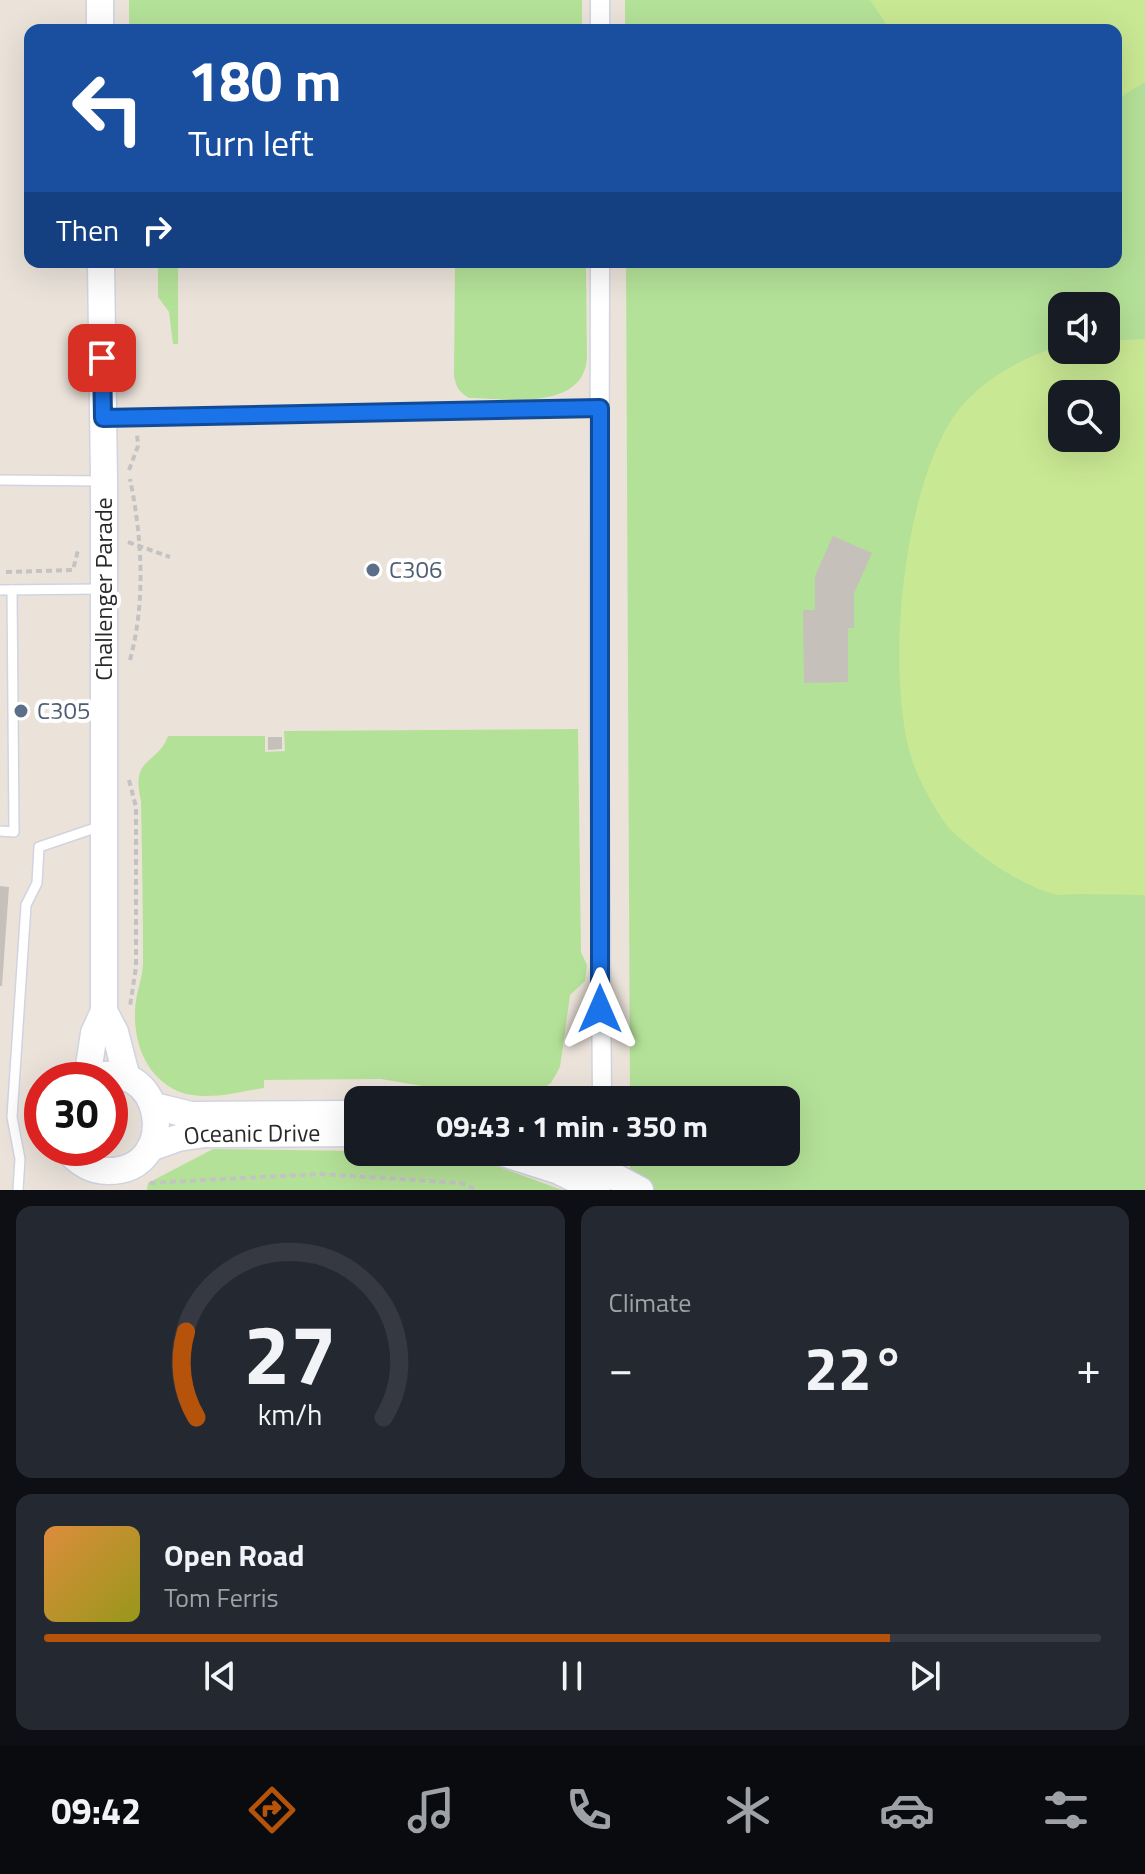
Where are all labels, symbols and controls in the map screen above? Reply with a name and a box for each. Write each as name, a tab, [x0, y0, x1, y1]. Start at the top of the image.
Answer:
text: 180 m	[188, 38, 341, 123]
icon: left	[56, 56, 160, 160]
text: Turn left	[188, 115, 314, 170]
text: Then	[56, 207, 119, 253]
icon: right	[135, 208, 179, 252]
map controls	[1048, 292, 1120, 452]
button: sound	[1048, 292, 1120, 364]
pin	[68, 324, 136, 392]
icon: arrive	[80, 336, 124, 380]
button: search	[1048, 380, 1120, 452]
street label: Challenger Parade	[85, 497, 121, 681]
place label: C306	[389, 551, 442, 587]
marker: C306	[364, 561, 382, 579]
place label: C305	[37, 692, 90, 728]
marker: C305	[12, 702, 30, 720]
position arrow	[558, 967, 642, 1051]
speed limit sign: 30	[24, 1062, 128, 1166]
text: 09:43 · 1 min · 350 m	[436, 1103, 708, 1149]
street label: Oceanic Drive	[181, 1114, 320, 1154]
text: Climate	[609, 1283, 691, 1322]
text: 27	[244, 1290, 337, 1416]
text: 22°	[804, 1322, 905, 1413]
text: −	[609, 1334, 633, 1401]
text: +	[1076, 1334, 1101, 1401]
text: km/h	[258, 1393, 323, 1436]
text: Open Road	[164, 1532, 305, 1578]
text: Tom Ferris	[164, 1578, 279, 1617]
icon: previous	[198, 1654, 242, 1698]
icon: pause	[550, 1654, 594, 1698]
icon: next	[903, 1654, 947, 1698]
icon: directions	[244, 1782, 300, 1838]
icon: music	[403, 1782, 459, 1838]
icon: phone	[561, 1782, 617, 1838]
icon: climate	[720, 1782, 776, 1838]
icon: car	[879, 1782, 935, 1838]
icon: filters	[1038, 1782, 1094, 1838]
text: 09:42	[51, 1783, 141, 1838]

